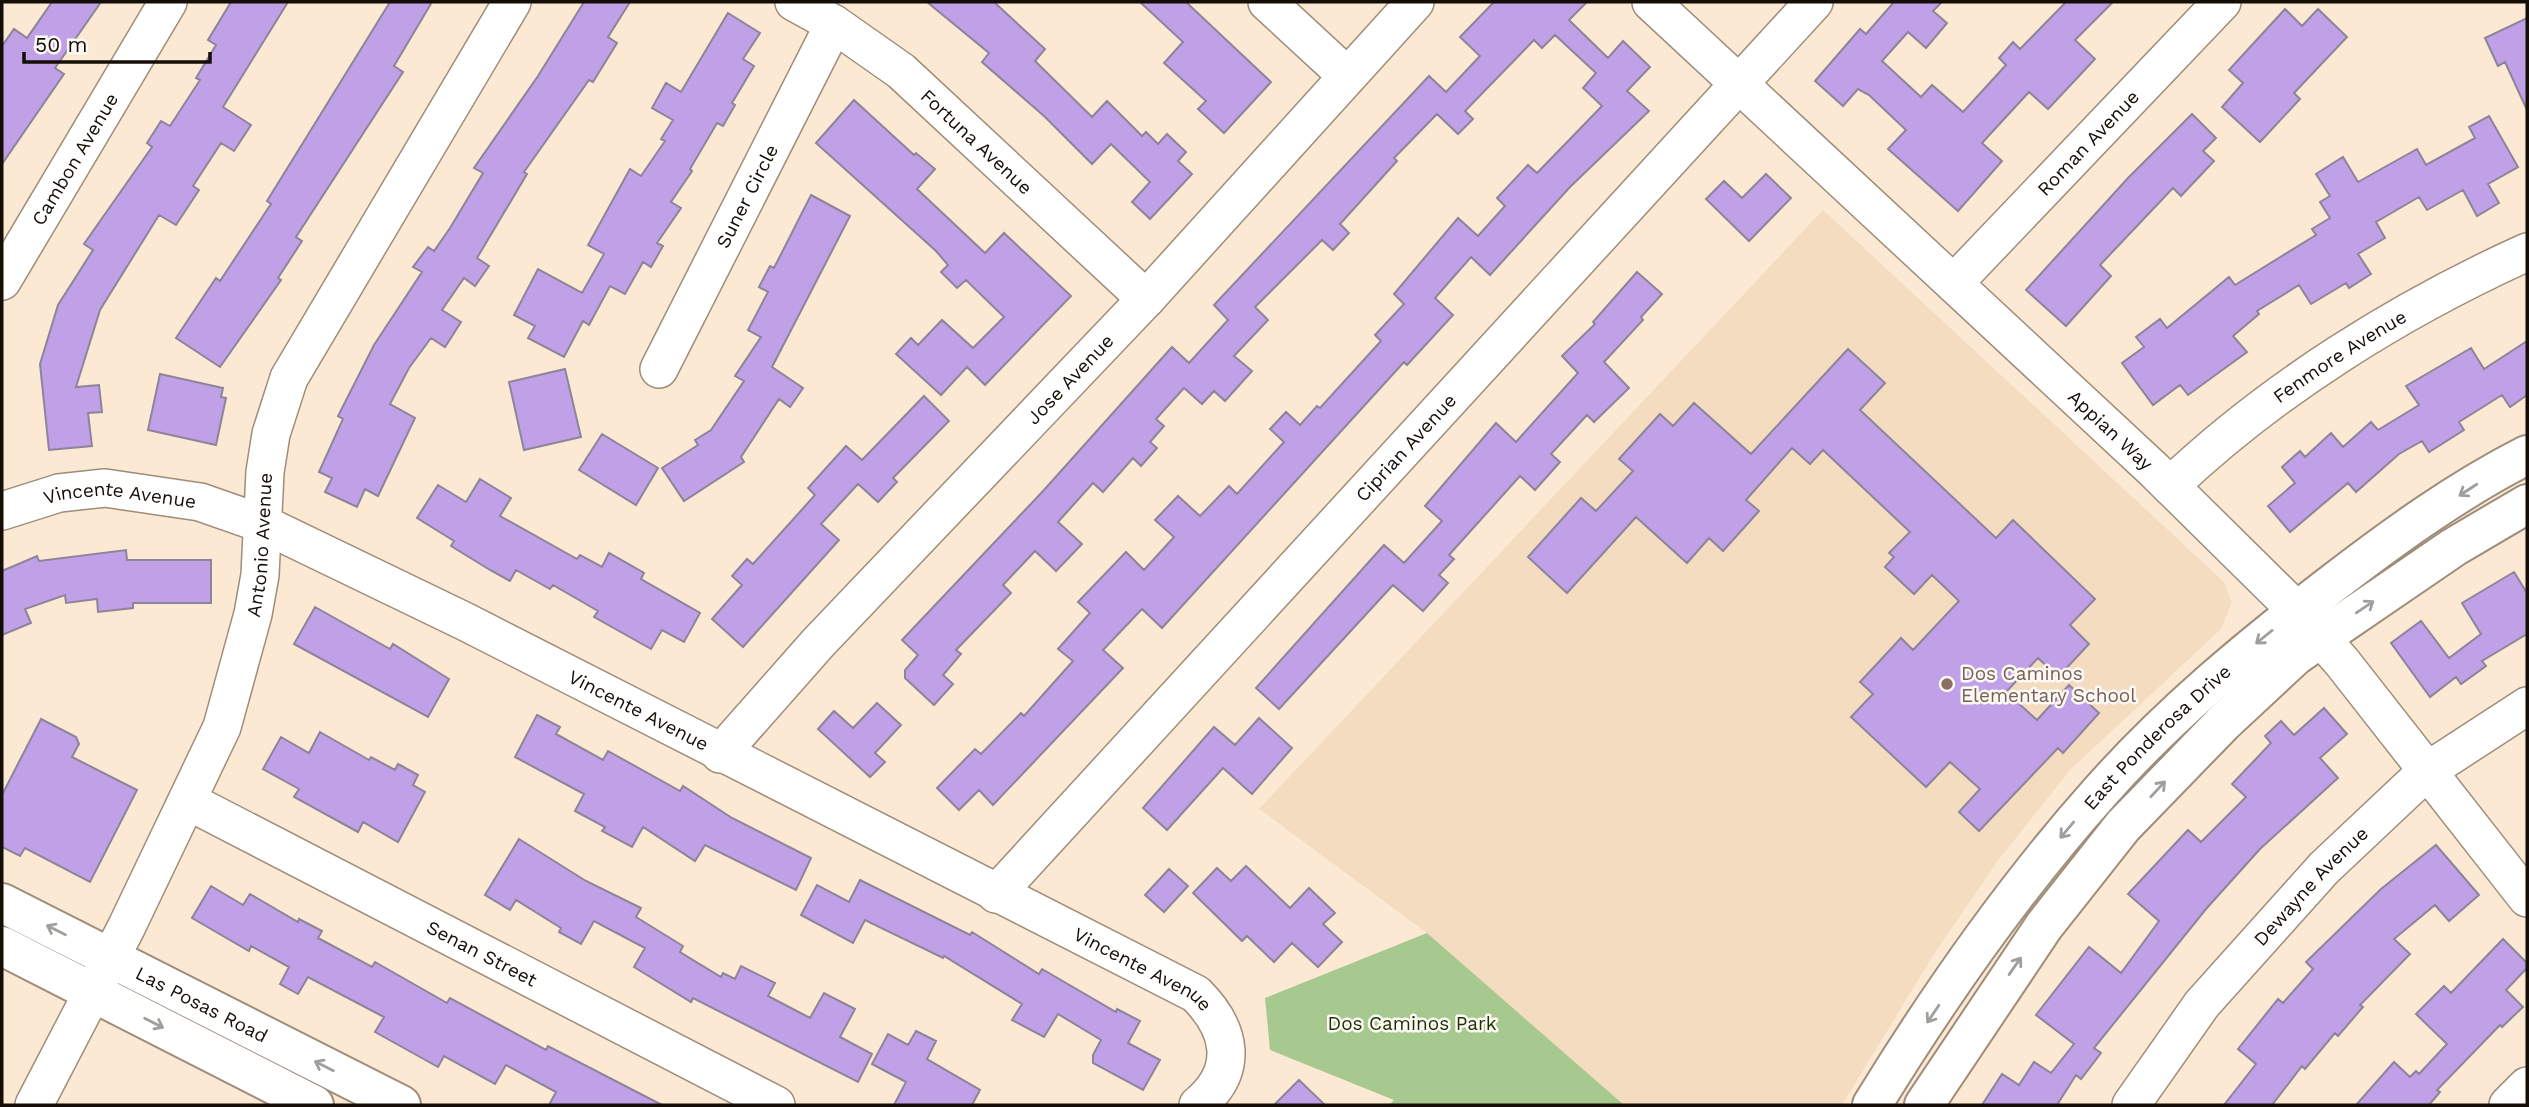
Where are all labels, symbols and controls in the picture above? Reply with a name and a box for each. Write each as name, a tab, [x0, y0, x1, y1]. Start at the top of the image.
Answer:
scale bar	[24, 21, 210, 65]
text: 50 m	[35, 32, 87, 57]
street label: Fortuna Avenue	[916, 84, 1037, 199]
street label: Roman Avenue	[2033, 85, 2144, 201]
street label: Cambon Avenue	[27, 89, 123, 230]
street label: Suner Circle	[711, 140, 783, 252]
street label: Fenmore Avenue	[2269, 305, 2410, 408]
street label: Jose Avenue	[1022, 329, 1119, 429]
street label: Appian Way	[2063, 385, 2158, 475]
street label: Ciprian Avenue	[1351, 389, 1461, 506]
street label: Antonio Avenue	[242, 472, 277, 619]
street label: Vincente Avenue	[40, 477, 198, 513]
one-way arrow	[2459, 483, 2479, 497]
one-way arrow	[2355, 600, 2374, 614]
one-way arrow	[2255, 629, 2273, 644]
street label: East Ponderosa Drive	[2079, 660, 2236, 815]
place label: Dos Caminos Elementary School	[1961, 662, 2136, 707]
street label: Vincente Avenue	[564, 665, 712, 756]
marker: Dos Caminos Elementary School	[1939, 676, 1955, 692]
one-way arrow	[2149, 781, 2166, 798]
one-way arrow	[2059, 821, 2075, 839]
street label: Dewayne Avenue	[2249, 822, 2373, 951]
street label: Senan Street	[423, 915, 541, 992]
one-way arrow	[46, 923, 67, 937]
street label: Vincente Avenue	[1070, 923, 1217, 1016]
one-way arrow	[2008, 957, 2022, 976]
street label: Las Posas Road	[132, 962, 272, 1048]
one-way arrow	[1926, 1004, 1940, 1023]
park label: Dos Caminos Park	[1327, 1012, 1497, 1035]
one-way arrow	[143, 1017, 164, 1030]
one-way arrow	[314, 1059, 335, 1072]

